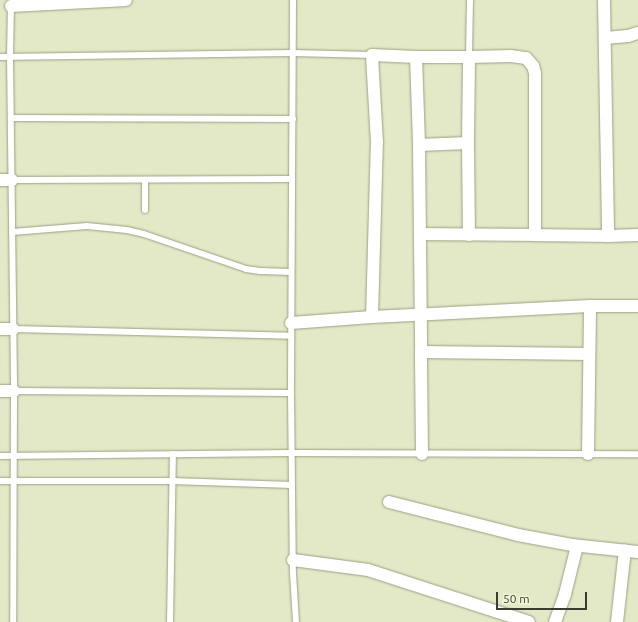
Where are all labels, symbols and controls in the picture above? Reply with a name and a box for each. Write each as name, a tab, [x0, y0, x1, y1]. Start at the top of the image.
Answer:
scale bar	[498, 584, 589, 610]
text: 50 m	[503, 592, 530, 605]

